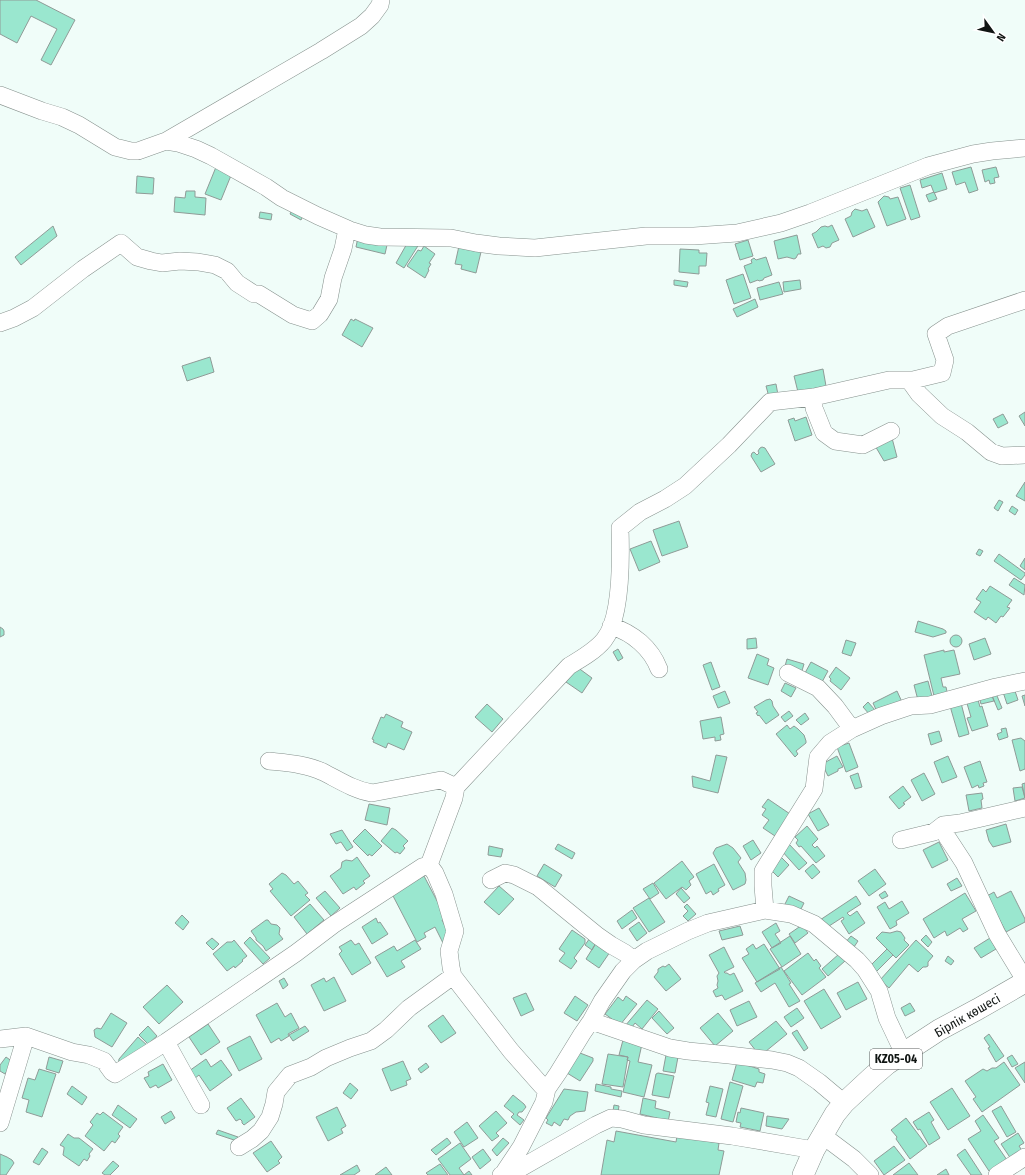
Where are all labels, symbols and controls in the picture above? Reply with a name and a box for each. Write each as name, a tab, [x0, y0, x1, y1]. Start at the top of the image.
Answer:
north arrow	[973, 12, 1013, 52]
text: N	[994, 31, 1008, 43]
street label: Бірлік көшесі	[932, 991, 1003, 1040]
road number: KZ05-04	[870, 1049, 922, 1069]

